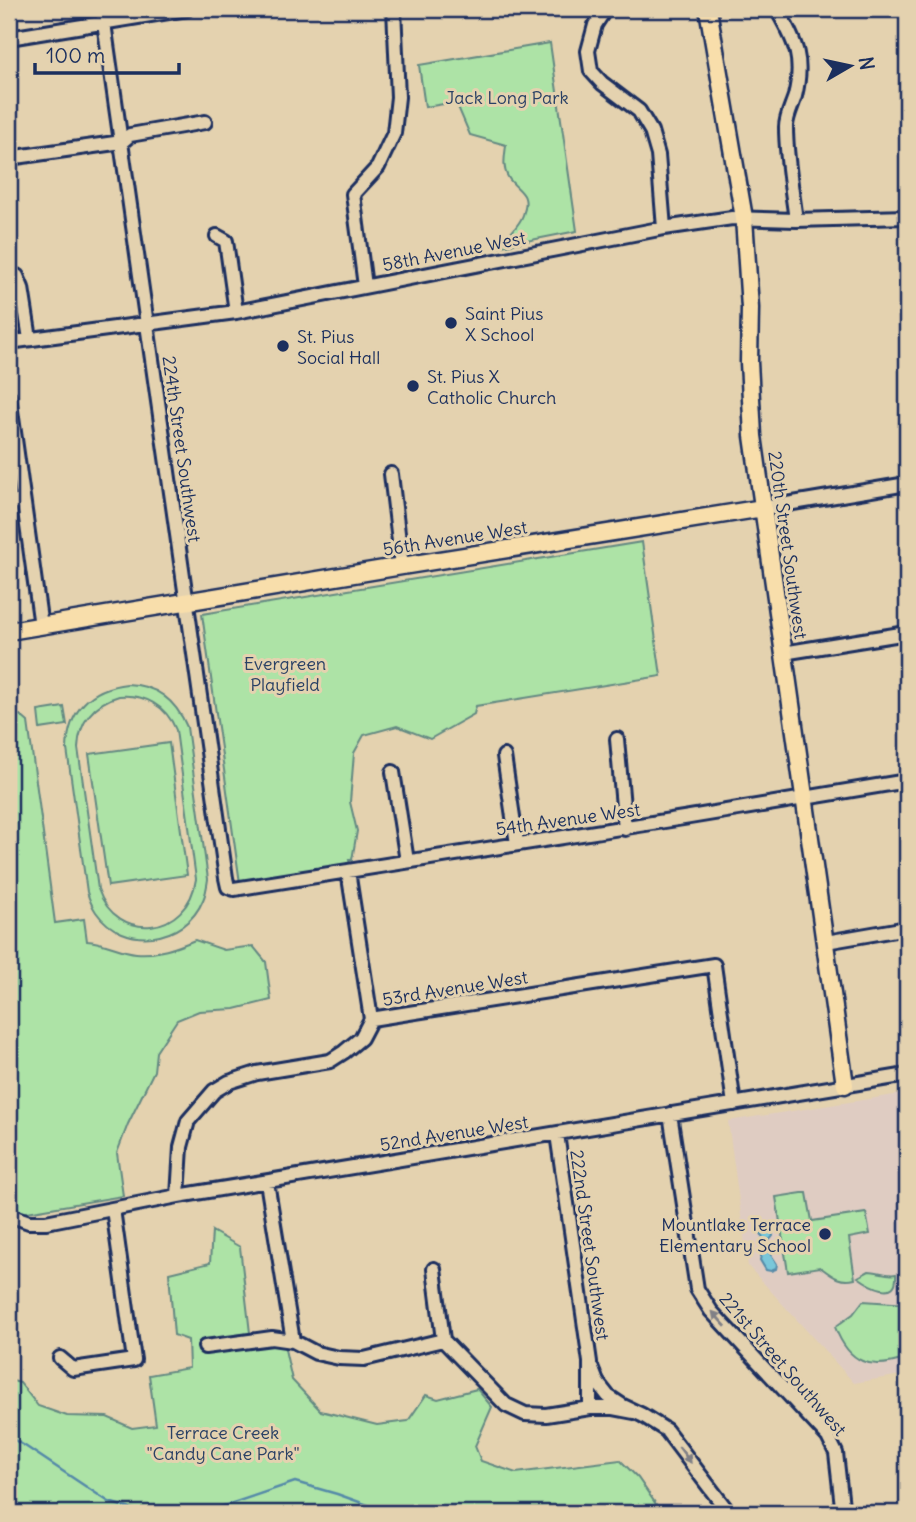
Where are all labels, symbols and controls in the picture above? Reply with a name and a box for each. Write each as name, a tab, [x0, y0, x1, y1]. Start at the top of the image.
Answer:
scale bar	[35, 32, 178, 76]
north arrow	[814, 32, 884, 102]
text: 100 m	[46, 42, 105, 69]
text: N	[854, 55, 880, 72]
park label: Jack Long Park	[445, 86, 569, 109]
street label: 58th Avenue West	[380, 226, 528, 276]
place label: Saint Pius X School	[465, 302, 543, 346]
marker: Saint Pius X School	[443, 315, 459, 331]
place label: St. Pius Social Hall	[297, 325, 380, 369]
marker: St. Pius Social Hall	[275, 338, 291, 354]
street label: 224th Street Southwest	[158, 354, 206, 544]
place label: St. Pius X Catholic Church	[427, 365, 556, 409]
marker: St. Pius X Catholic Church	[405, 378, 421, 394]
street label: 220th Street Southwest	[763, 449, 813, 641]
street label: 56th Avenue West	[381, 515, 529, 561]
park label: Evergreen Playfield	[244, 652, 326, 696]
street label: 54th Avenue West	[494, 797, 642, 841]
street label: 53rd Avenue West	[381, 965, 529, 1011]
street label: 52nd Avenue West	[378, 1110, 530, 1156]
street label: 222nd Street Southwest	[565, 1148, 615, 1342]
place label: Mountlake Terrace Elementary School	[659, 1213, 811, 1257]
marker: Mountlake Terrace Elementary School	[817, 1226, 833, 1242]
street label: 221st Street Southwest	[714, 1287, 852, 1441]
one-way arrow	[711, 1311, 727, 1328]
park label: Terrace Creek "Candy Cane Park"	[146, 1421, 300, 1465]
one-way arrow	[678, 1446, 692, 1464]

